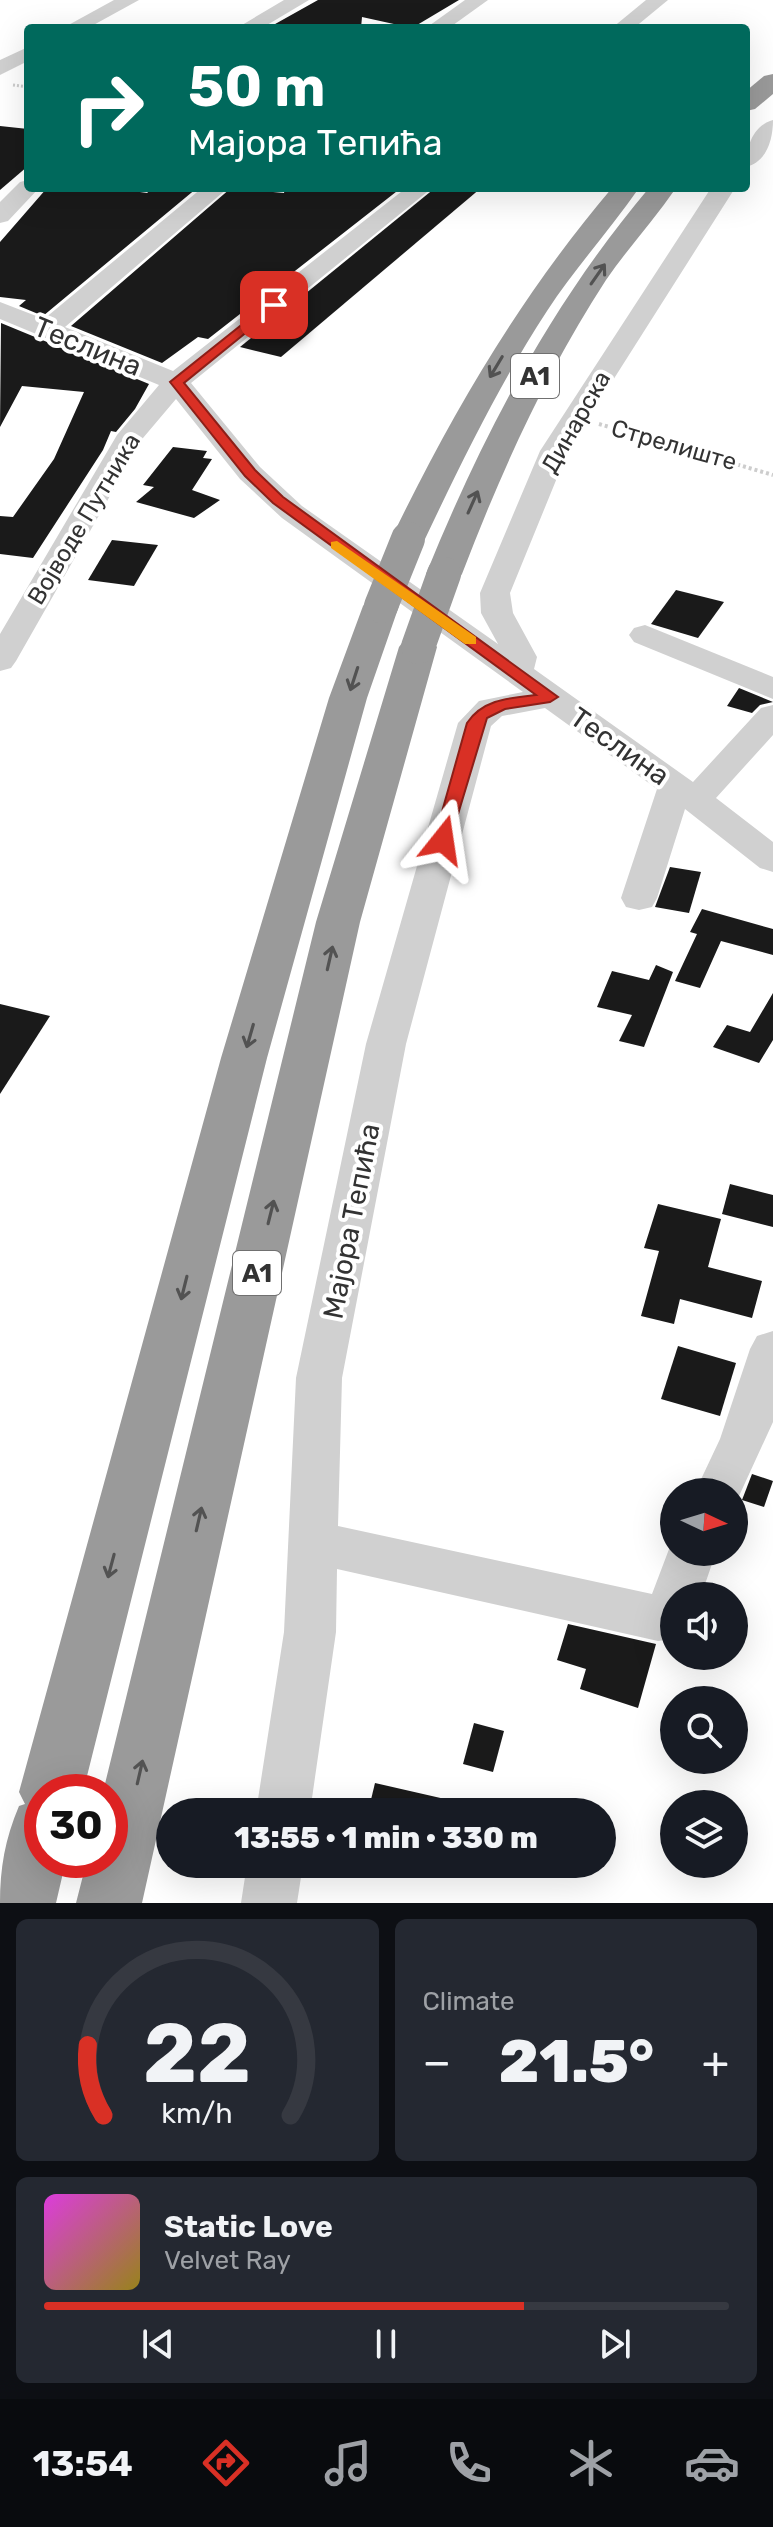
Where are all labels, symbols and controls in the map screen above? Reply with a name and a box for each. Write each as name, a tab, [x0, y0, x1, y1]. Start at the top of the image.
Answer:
text: 50 m	[188, 54, 325, 120]
icon: right	[56, 56, 160, 160]
text: Мајора Тепића	[188, 121, 443, 164]
one-way arrow	[590, 264, 606, 286]
pin	[240, 271, 308, 339]
icon: arrive	[252, 283, 296, 327]
street label: Теслина	[29, 310, 146, 383]
road number: A1	[511, 354, 559, 398]
one-way arrow	[488, 355, 504, 378]
street label: Динарска	[536, 366, 616, 478]
street label: Стрелиште	[608, 414, 740, 476]
street label: Војводе Путника	[22, 428, 146, 610]
one-way arrow	[466, 490, 481, 514]
one-way arrow	[346, 666, 360, 691]
street label: Теслина	[564, 700, 676, 792]
position arrow	[401, 798, 485, 882]
one-way arrow	[323, 946, 338, 972]
one-way arrow	[241, 1023, 256, 1048]
street label: Мајора Тепића	[316, 1121, 387, 1321]
one-way arrow	[265, 1199, 280, 1225]
road number: A1	[233, 1251, 281, 1295]
one-way arrow	[176, 1274, 191, 1300]
north arrow	[660, 1478, 748, 1566]
map controls	[660, 1478, 748, 1878]
one-way arrow	[192, 1507, 207, 1533]
one-way arrow	[102, 1553, 117, 1579]
button: sound	[660, 1582, 748, 1670]
button: search	[660, 1686, 748, 1774]
one-way arrow	[133, 1760, 148, 1786]
speed limit sign: 30	[24, 1774, 128, 1878]
button: layers	[660, 1790, 748, 1878]
text: 13:55 · 1 min · 330 m	[234, 1820, 538, 1856]
text: Climate	[423, 1986, 515, 2017]
text: 22	[143, 2004, 251, 2103]
text: 21.5°	[499, 2026, 654, 2097]
text: −	[423, 2036, 451, 2088]
text: +	[702, 2036, 729, 2088]
text: km/h	[162, 2096, 233, 2130]
text: Static Love	[164, 2209, 333, 2245]
text: Velvet Ray	[164, 2245, 291, 2276]
icon: previous	[136, 2322, 180, 2366]
icon: pause	[364, 2322, 408, 2366]
icon: next	[593, 2322, 637, 2366]
icon: directions	[198, 2435, 254, 2491]
icon: music	[320, 2435, 376, 2491]
icon: phone	[441, 2435, 497, 2491]
icon: climate	[563, 2435, 619, 2491]
icon: car	[684, 2435, 740, 2491]
text: 13:54	[33, 2442, 133, 2485]

